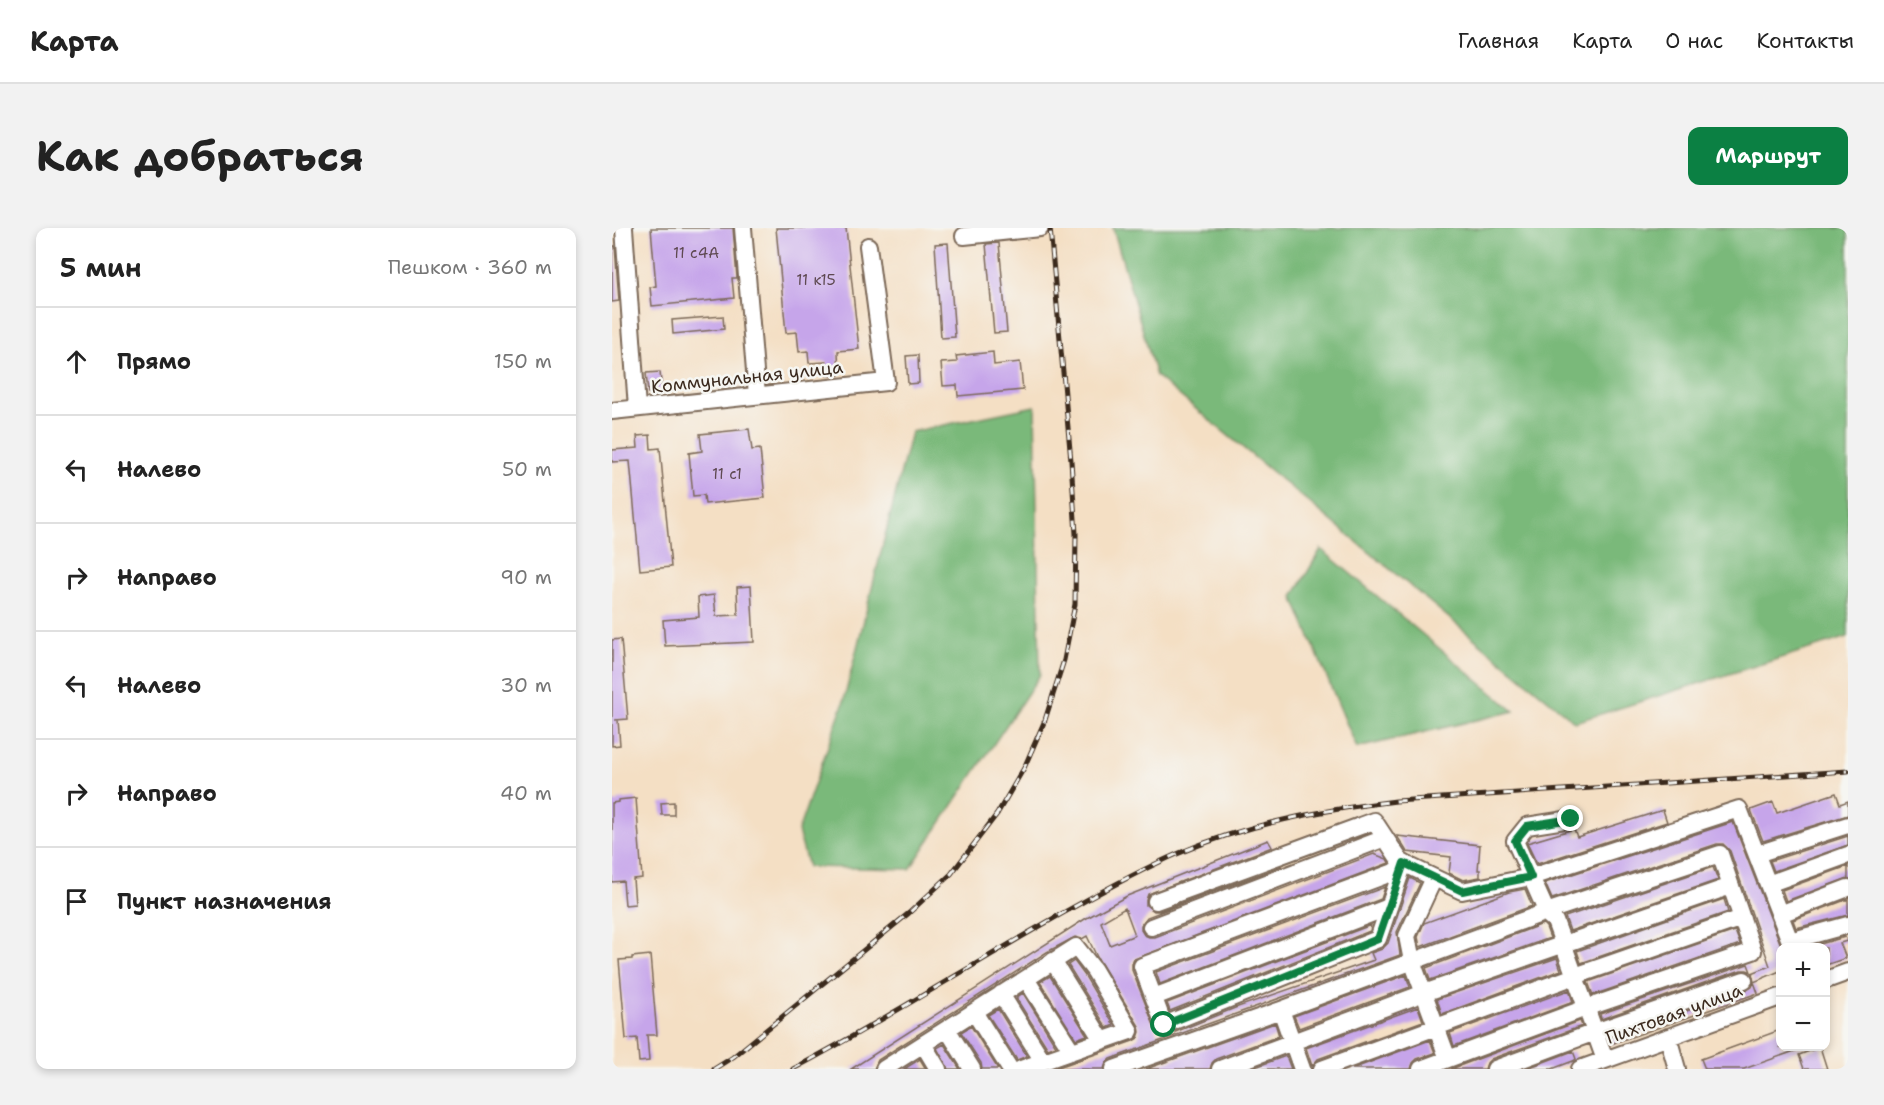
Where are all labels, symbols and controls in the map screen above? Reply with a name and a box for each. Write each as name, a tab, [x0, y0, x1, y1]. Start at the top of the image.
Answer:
text: Карта	[30, 22, 119, 60]
text: Главная	[1458, 27, 1539, 55]
text: Карта	[1572, 27, 1632, 55]
text: О нас	[1665, 27, 1723, 55]
text: Контакты	[1756, 27, 1854, 55]
button: Маршрут	[1688, 127, 1848, 185]
text: Как добраться	[36, 128, 364, 184]
house number: 11 с4А	[673, 243, 719, 263]
text: 5 мин	[60, 250, 141, 285]
text: Пешком · 360 m	[388, 254, 552, 280]
house number: 11 к15	[796, 270, 836, 290]
icon: ahead	[60, 345, 93, 378]
text: Прямо	[117, 347, 191, 376]
text: 150 m	[494, 348, 552, 374]
street label: Коммунальная улица	[650, 355, 844, 399]
icon: left	[60, 453, 93, 486]
text: Налево	[117, 455, 201, 484]
text: 50 m	[502, 456, 552, 482]
house number: 11 с1	[712, 464, 742, 484]
icon: right	[60, 561, 93, 594]
text: Направо	[117, 563, 217, 592]
text: 90 m	[500, 564, 552, 590]
icon: left	[60, 669, 93, 702]
text: Налево	[117, 671, 201, 700]
text: 30 m	[500, 672, 552, 698]
icon: right	[60, 777, 93, 810]
text: Направо	[117, 779, 217, 808]
text: 40 m	[500, 780, 552, 806]
route end	[1557, 805, 1583, 831]
icon: arrive	[60, 885, 93, 918]
text: Пункт назначения	[117, 887, 331, 916]
map controls	[1776, 943, 1830, 1051]
button: +	[1776, 943, 1830, 997]
street label: Пихтовая улица	[1602, 978, 1746, 1050]
button: −	[1776, 997, 1830, 1051]
route start	[1150, 1011, 1176, 1037]

